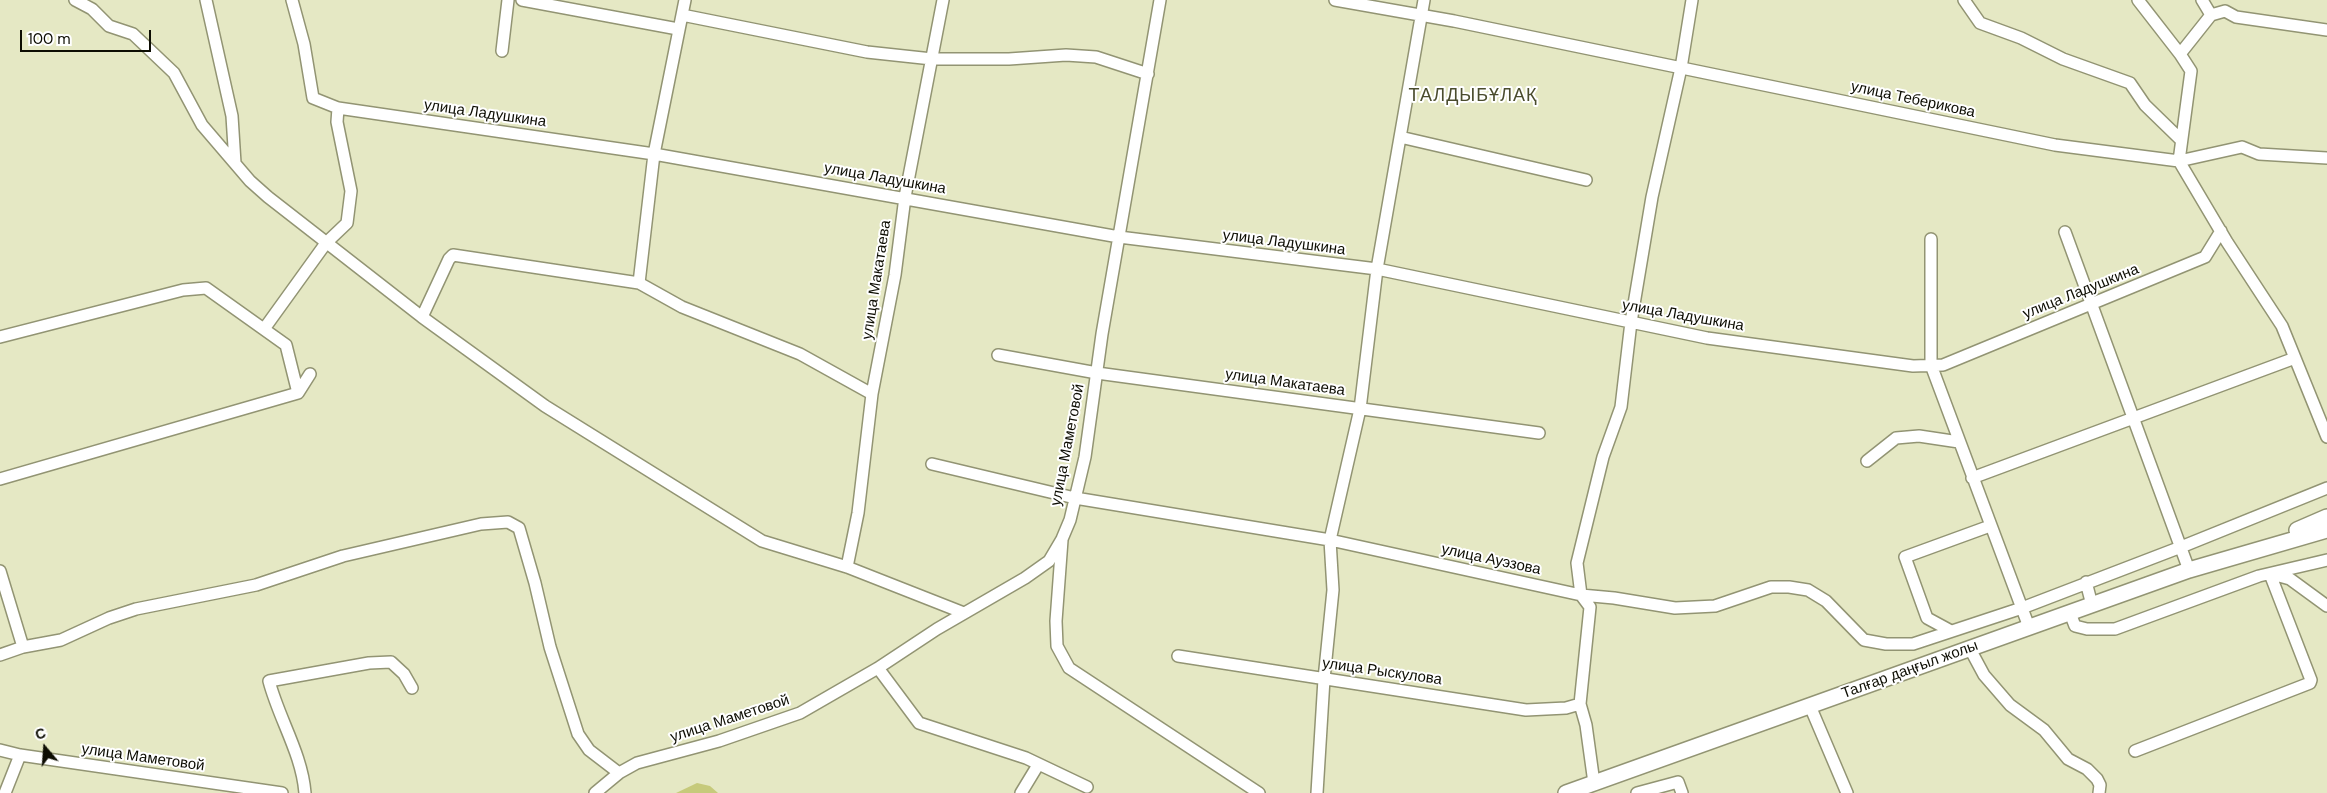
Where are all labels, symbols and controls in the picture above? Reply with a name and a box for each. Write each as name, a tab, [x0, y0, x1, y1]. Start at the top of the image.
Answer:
scale bar	[22, 20, 154, 52]
text: 100 m	[28, 29, 71, 49]
street label: улица Теберикова	[1849, 78, 1977, 122]
district label: ТАЛДЫБҰЛАҚ	[1407, 85, 1539, 107]
street label: улица Ладушкина	[423, 97, 547, 131]
street label: улица Ладушкина	[823, 159, 947, 199]
street label: улица Макатаева	[859, 219, 895, 341]
street label: улица Ладушкина	[1222, 227, 1346, 259]
street label: улица Ладушкина	[2020, 261, 2142, 323]
street label: улица Ладушкина	[1621, 296, 1745, 336]
street label: улица Макатаева	[1224, 366, 1346, 400]
street label: улица Маметовой	[1047, 382, 1089, 508]
street label: улица Ауэзова	[1440, 541, 1542, 579]
street label: Талғар даңғыл жолы	[1839, 637, 1981, 703]
street label: улица Рыскулова	[1321, 655, 1443, 689]
street label: улица Маметовой	[668, 691, 792, 747]
north arrow	[20, 723, 70, 773]
text: С	[33, 724, 48, 744]
street label: улица Маметовой	[80, 740, 206, 776]

